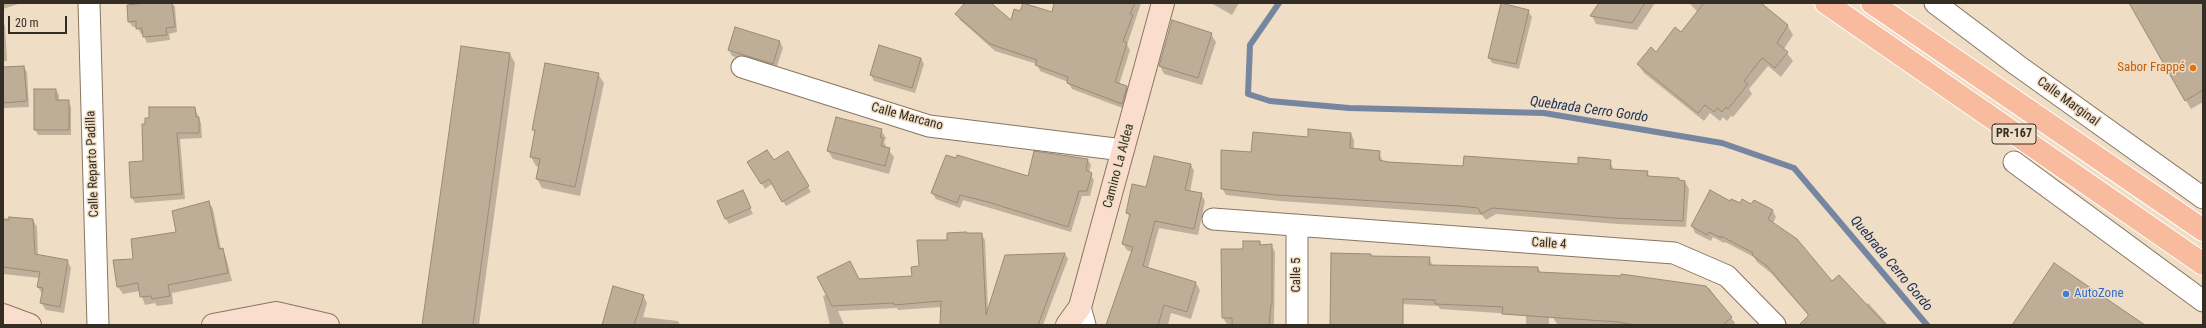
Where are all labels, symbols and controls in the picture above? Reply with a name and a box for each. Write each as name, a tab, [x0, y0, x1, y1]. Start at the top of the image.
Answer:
scale bar	[10, 8, 69, 34]
text: 20 m	[15, 16, 39, 30]
place label: Sabor Frappé	[2117, 60, 2185, 76]
marker: Sabor Frappé	[2188, 63, 2198, 73]
street label: Calle Marginal	[2034, 74, 2102, 130]
water label: Quebrada Cerro Gordo	[1529, 93, 1649, 127]
street label: Calle Marcano	[869, 100, 945, 134]
street label: Calle Reparto Padilla	[83, 110, 103, 218]
street label: Camino La Aldea	[1100, 122, 1138, 210]
road number: PR-167	[1992, 124, 2036, 144]
water label: Quebrada Cerro Gordo	[1846, 213, 1936, 315]
street label: Calle 4	[1531, 235, 1567, 253]
street label: Calle 5	[1289, 257, 1305, 293]
place label: AutoZone	[2074, 286, 2124, 302]
marker: AutoZone	[2061, 289, 2071, 299]

